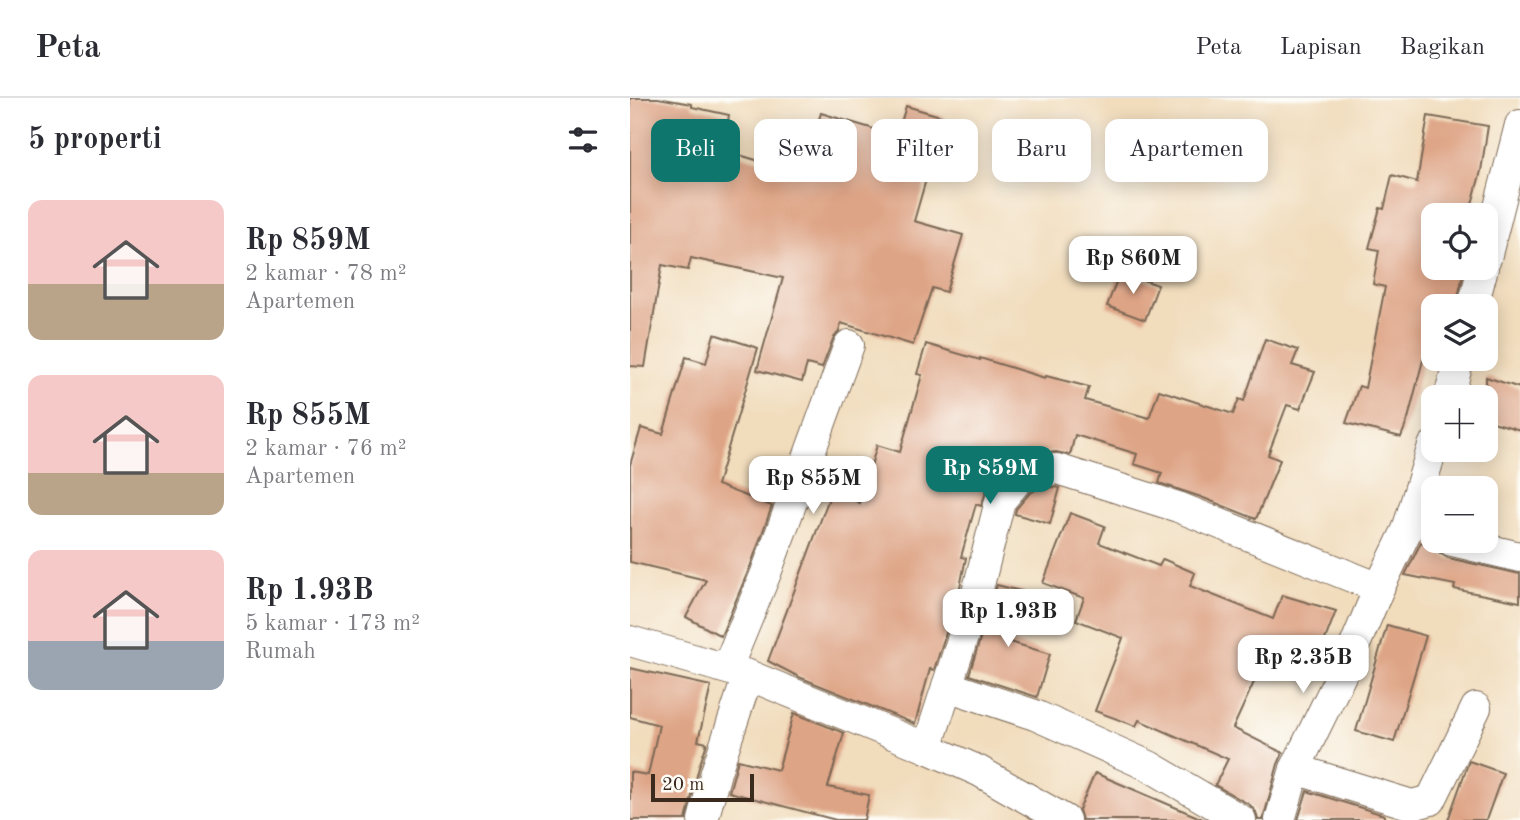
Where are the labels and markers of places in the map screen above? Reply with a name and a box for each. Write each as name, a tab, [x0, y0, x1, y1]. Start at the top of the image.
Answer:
pin: Rp 860M	[1068, 236, 1198, 296]
pin: Rp 859M	[925, 446, 1055, 506]
pin: Rp 855M	[748, 456, 878, 516]
pin: Rp 1.93B	[936, 589, 1080, 649]
pin: Rp 2.35B	[1231, 636, 1375, 695]

